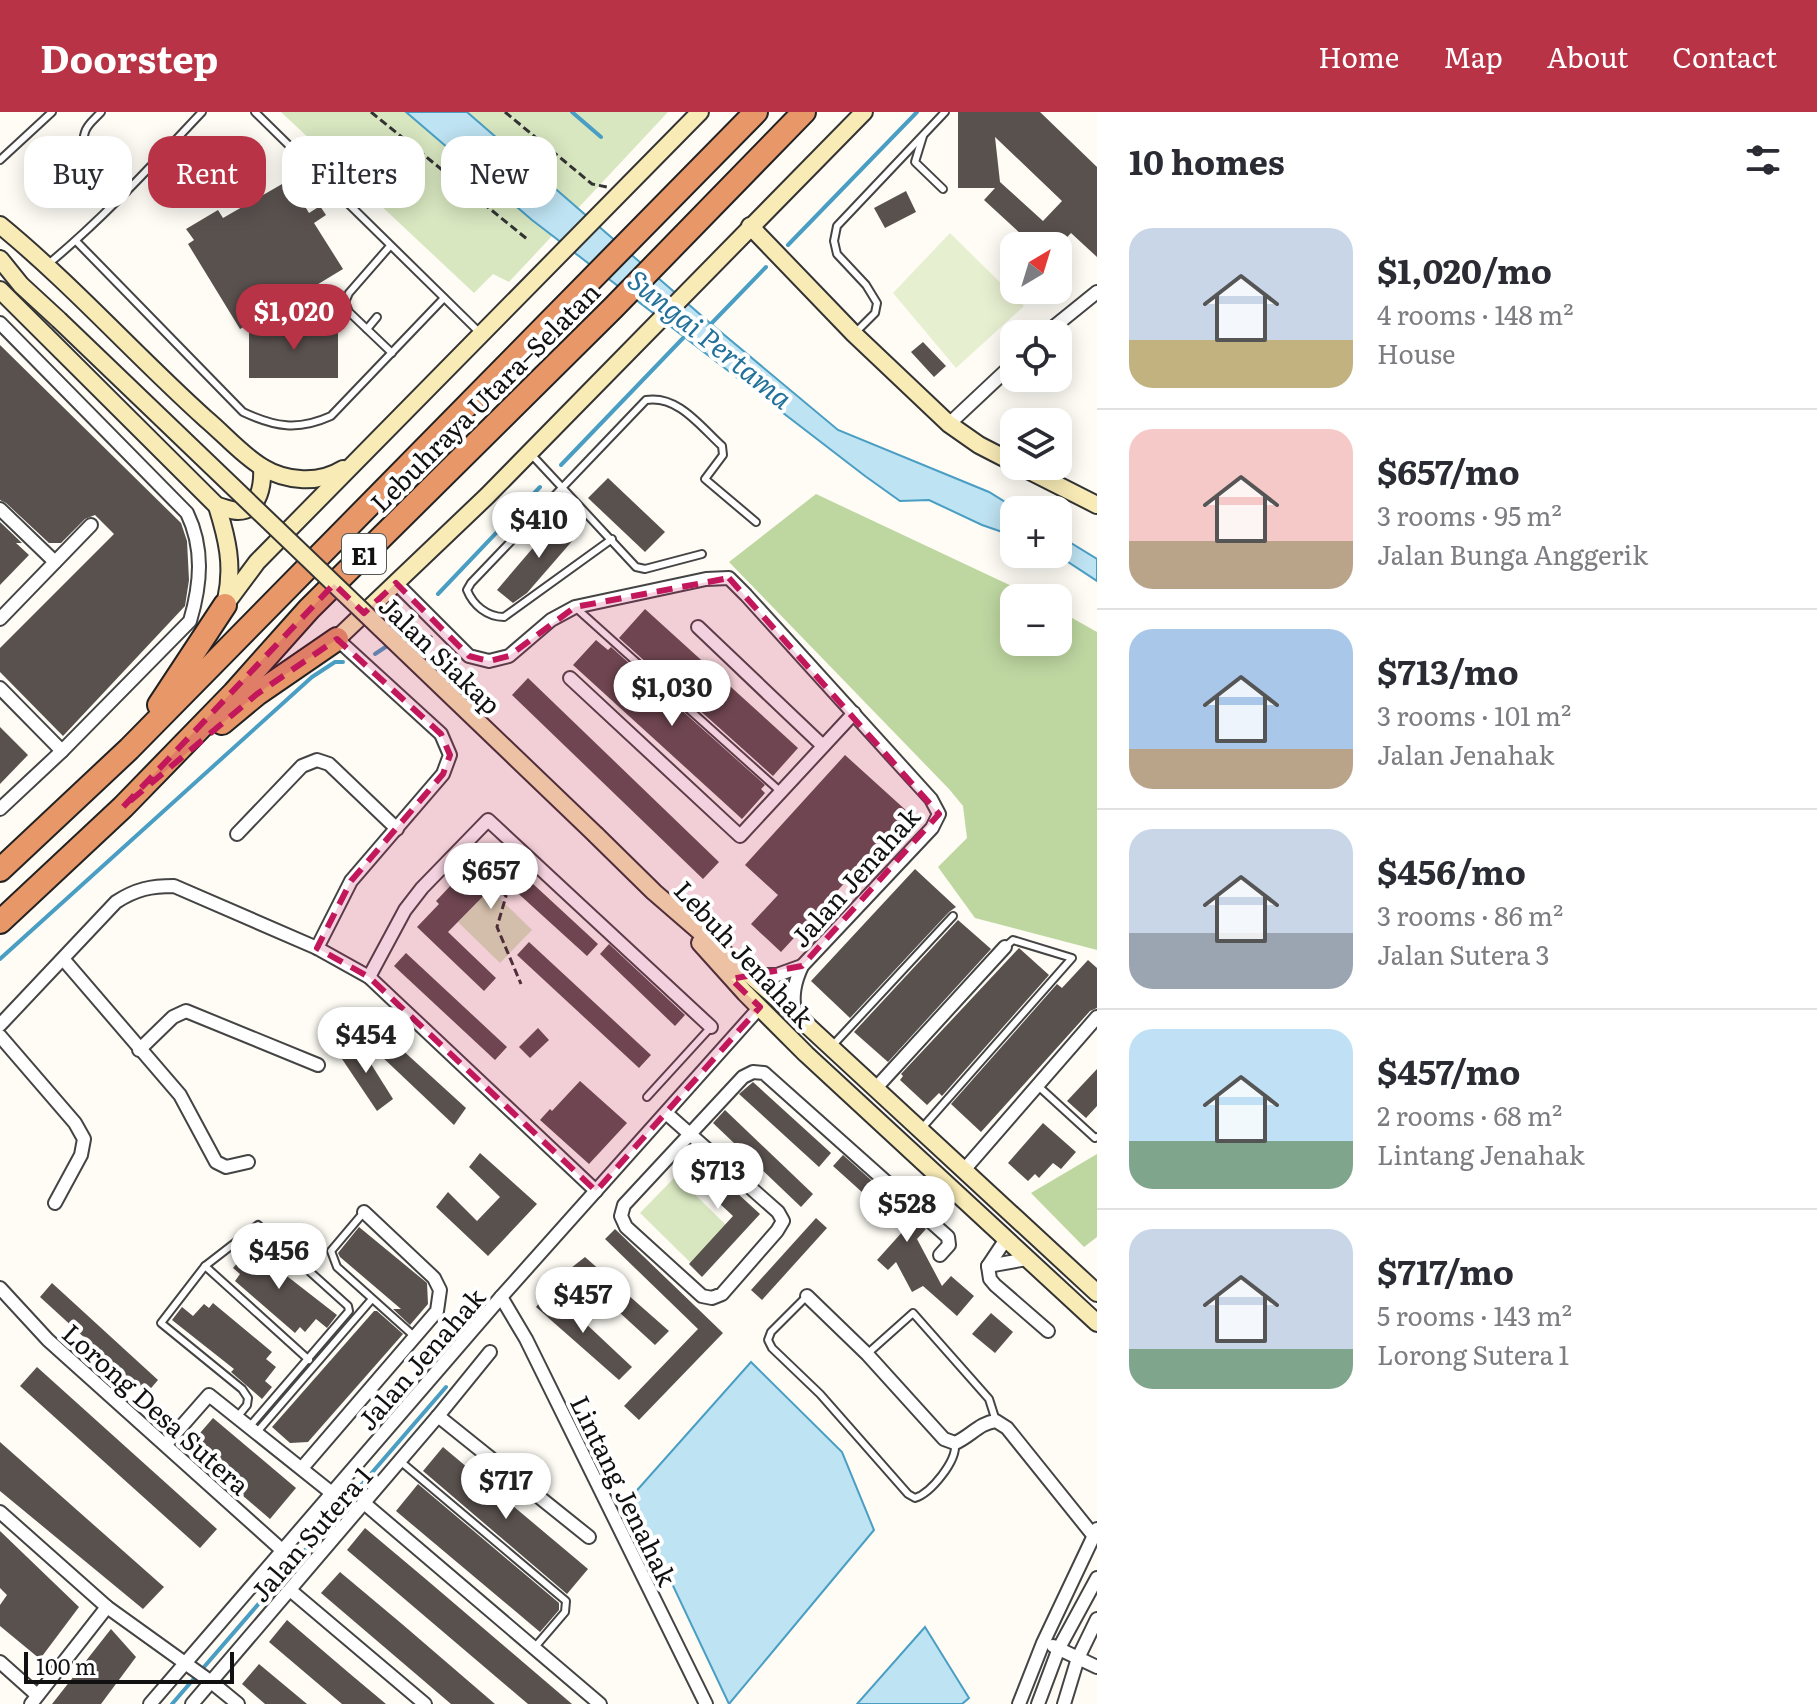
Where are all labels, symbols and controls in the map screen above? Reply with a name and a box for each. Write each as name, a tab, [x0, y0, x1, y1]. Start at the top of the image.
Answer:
text: Doorstep	[40, 28, 218, 85]
text: Home	[1318, 35, 1399, 77]
text: Map	[1443, 35, 1503, 77]
text: About	[1547, 35, 1628, 77]
text: Contact	[1672, 35, 1777, 77]
text: 10 homes	[1129, 135, 1285, 185]
chip: Buy	[24, 136, 132, 208]
chip: Rent	[148, 136, 266, 208]
chip: Filters	[282, 136, 425, 208]
chip: New	[441, 136, 557, 208]
icon: filters	[1741, 138, 1785, 182]
north arrow	[1000, 232, 1072, 304]
map controls	[1000, 232, 1072, 656]
text: $1,020/mo	[1377, 244, 1552, 294]
water label: Sungai Pertama	[620, 258, 802, 418]
icon: home	[1193, 260, 1289, 356]
street label: Lebuhraya Utara–Selatan	[360, 272, 608, 520]
pin: $1,020	[229, 284, 359, 352]
text: $1,020	[254, 290, 334, 329]
text: 4 rooms · 148 m²	[1377, 294, 1573, 333]
button: locate	[1000, 320, 1072, 392]
text: House	[1377, 333, 1455, 372]
button: layers	[1000, 408, 1072, 480]
text: $657/mo	[1377, 445, 1520, 495]
icon: home	[1193, 461, 1289, 557]
pin: $410	[492, 492, 586, 560]
text: 3 rooms · 95 m²	[1377, 495, 1562, 534]
button: +	[1000, 496, 1072, 568]
text: $410	[510, 498, 568, 537]
road number: E1	[342, 534, 386, 574]
text: Jalan Bunga Anggerik	[1377, 534, 1648, 573]
button: −	[1000, 584, 1072, 656]
street label: Jalan Siakap	[371, 586, 511, 722]
text: $713/mo	[1377, 645, 1519, 695]
pin: $1,030	[607, 660, 737, 728]
icon: home	[1193, 661, 1289, 757]
text: $1,030	[632, 666, 712, 705]
text: 3 rooms · 101 m²	[1377, 695, 1571, 734]
text: Jalan Jenahak	[1377, 734, 1554, 773]
street label: Jalan Jenahak	[780, 796, 929, 955]
pin: $657	[444, 843, 538, 911]
text: $456/mo	[1377, 845, 1526, 895]
text: $657	[462, 849, 520, 888]
icon: home	[1193, 861, 1289, 957]
street label: Lebuh Jenahak	[666, 871, 824, 1036]
text: 3 rooms · 86 m²	[1377, 895, 1563, 934]
text: Jalan Sutera 3	[1377, 934, 1550, 973]
pin: $454	[319, 1007, 413, 1075]
text: $454	[336, 1013, 396, 1052]
text: $457/mo	[1377, 1045, 1521, 1095]
icon: home	[1193, 1061, 1289, 1157]
text: 2 rooms · 68 m²	[1377, 1095, 1562, 1134]
text: Lintang Jenahak	[1377, 1134, 1585, 1173]
pin: $713	[671, 1143, 765, 1211]
text: $713	[690, 1149, 746, 1188]
pin: $528	[860, 1176, 954, 1244]
text: $528	[878, 1182, 936, 1221]
pin: $456	[232, 1223, 326, 1291]
text: $456	[249, 1229, 309, 1268]
text: $717/mo	[1377, 1245, 1514, 1295]
icon: home	[1193, 1261, 1289, 1357]
pin: $457	[536, 1267, 630, 1335]
text: $457	[554, 1273, 612, 1312]
street label: Jalan Jenahak	[347, 1277, 494, 1438]
text: 5 rooms · 143 m²	[1377, 1295, 1572, 1334]
street label: Lorong Desa Sutera	[55, 1313, 259, 1503]
text: Lorong Sutera 1	[1377, 1334, 1569, 1373]
street label: Lintang Jenahak	[562, 1388, 689, 1593]
pin: $717	[459, 1453, 553, 1521]
street label: Jalan Sutera 1	[240, 1456, 380, 1610]
text: $717	[479, 1459, 533, 1498]
scale bar	[24, 1648, 234, 1684]
text: 100 m	[36, 1649, 96, 1682]

